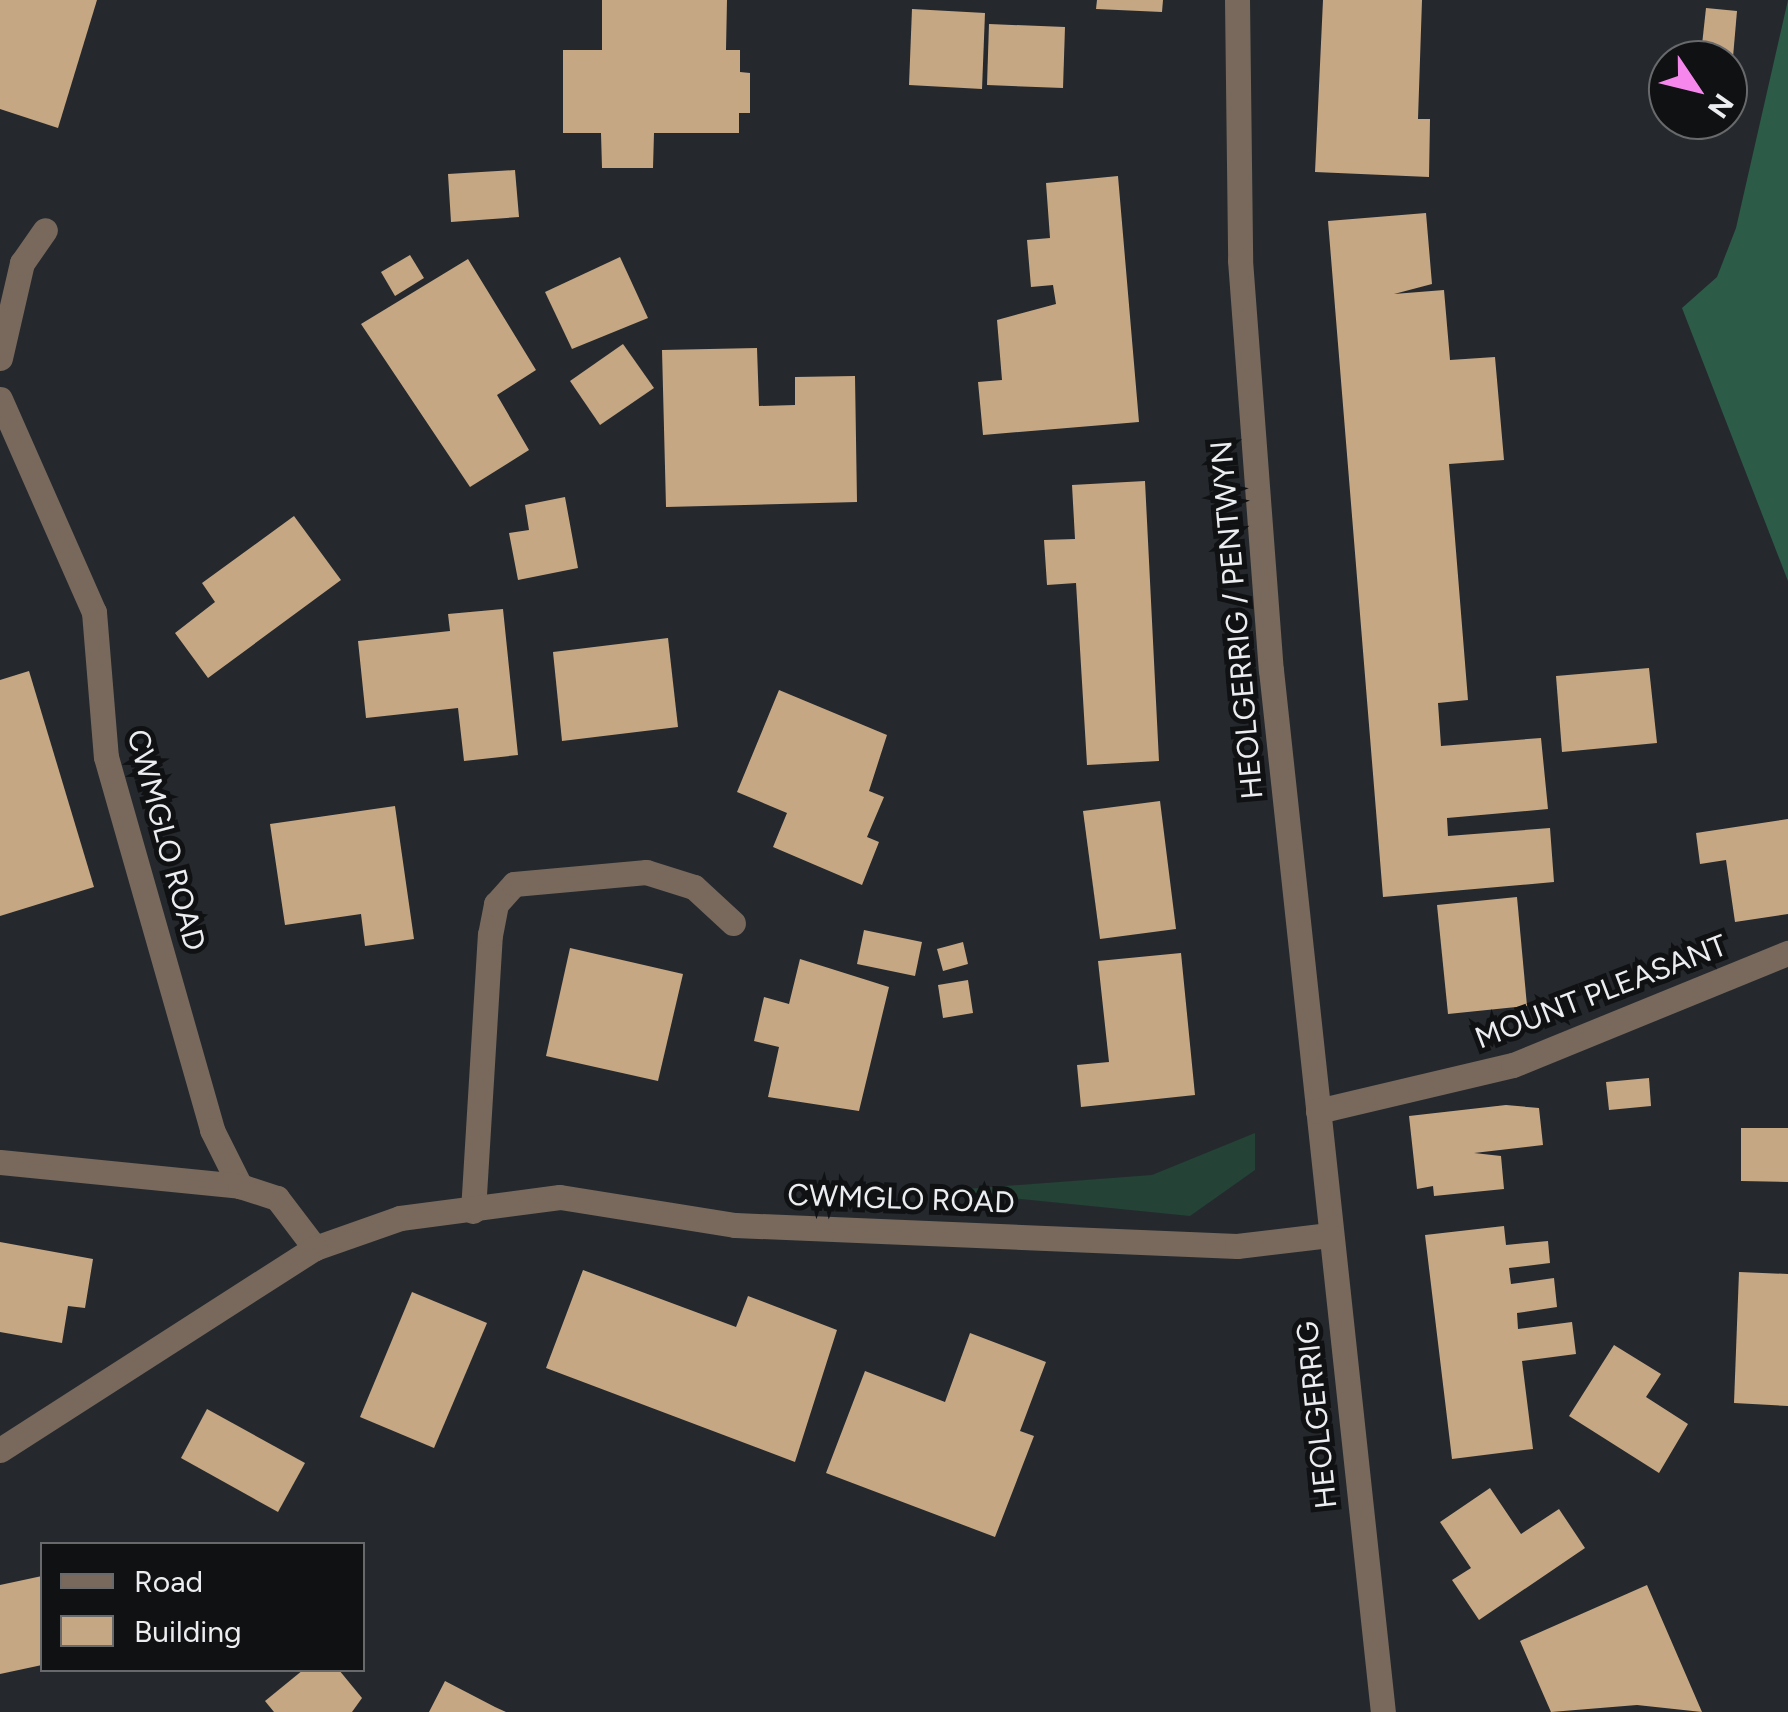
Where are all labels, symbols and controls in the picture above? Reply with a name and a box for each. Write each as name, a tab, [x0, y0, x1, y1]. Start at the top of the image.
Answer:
north arrow	[1648, 40, 1748, 140]
text: N	[1701, 87, 1741, 125]
street label: HEOLGERRIG / PENTWYN	[1203, 439, 1271, 801]
street label: CWMGLO ROAD	[119, 726, 213, 954]
street label: MOUNT PLEASANT	[1470, 927, 1732, 1057]
street label: CWMGLO ROAD	[787, 1177, 1015, 1221]
street label: HEOLGERRIG	[1289, 1320, 1345, 1510]
legend	[40, 1542, 365, 1672]
text: Road	[134, 1563, 203, 1600]
text: Building	[134, 1613, 242, 1650]

